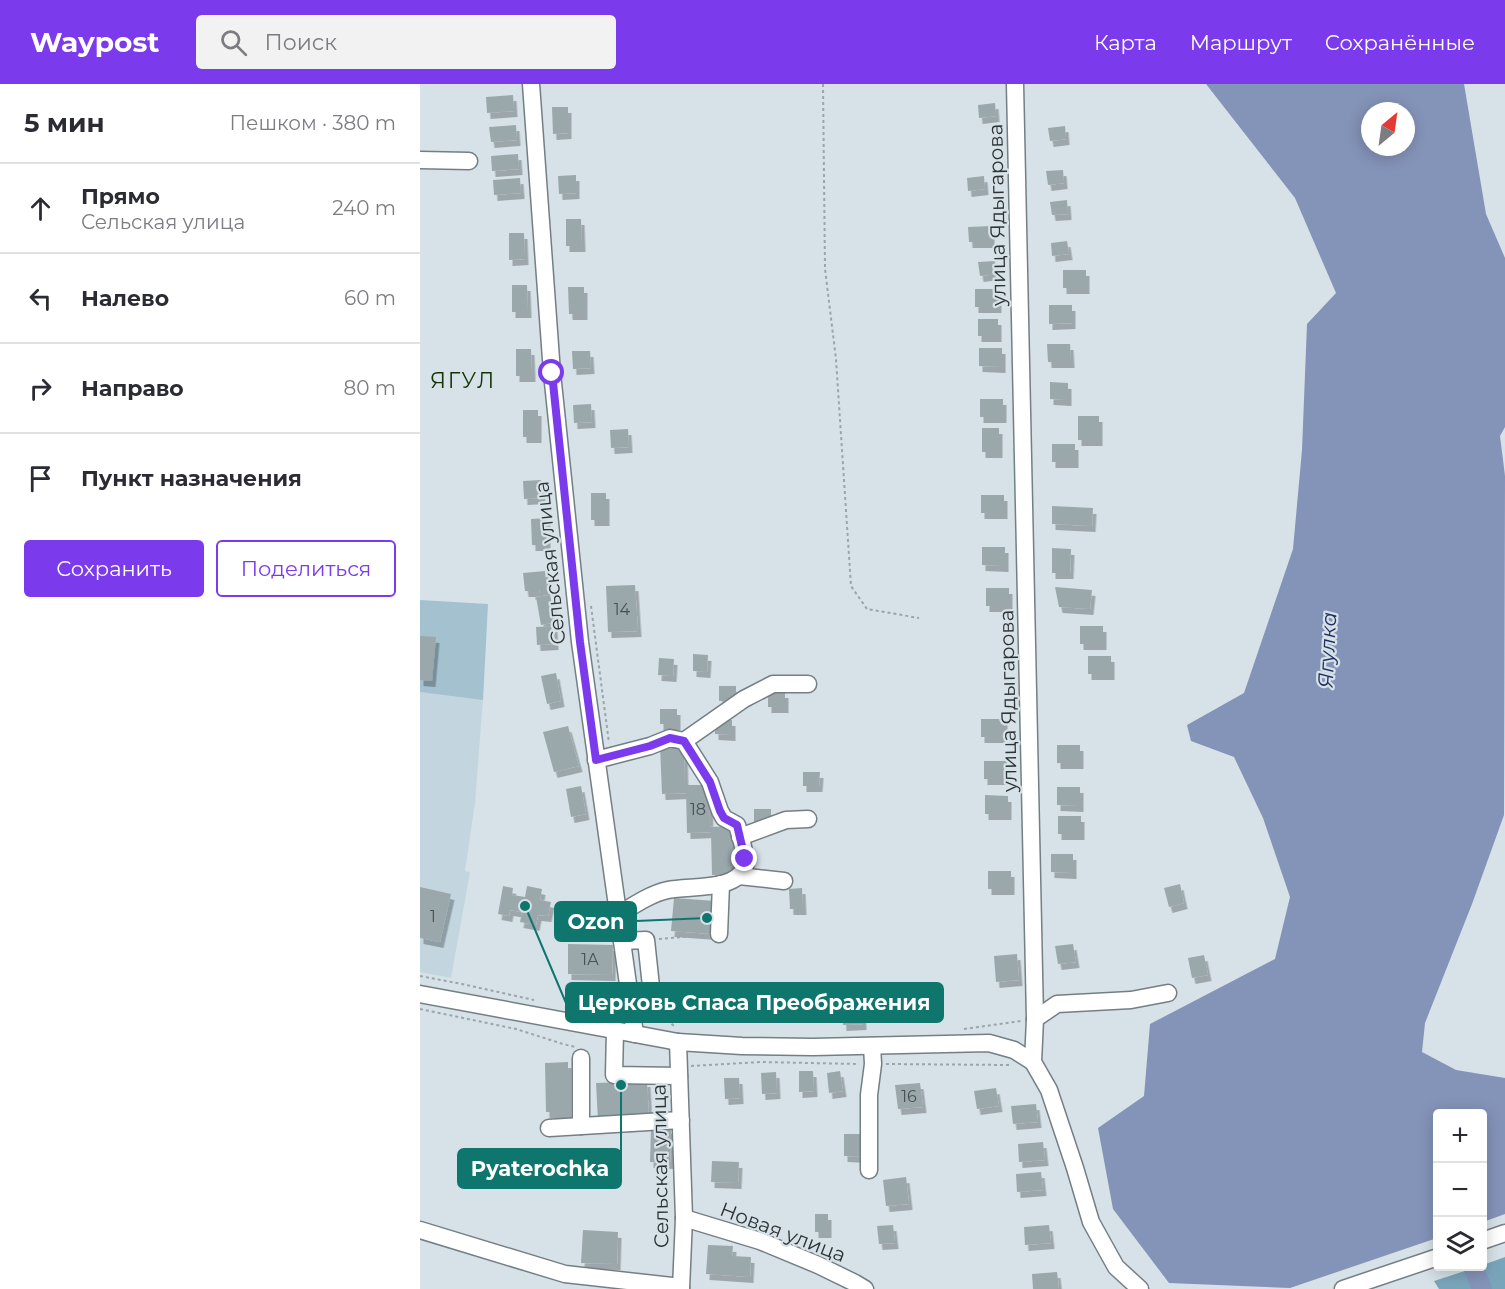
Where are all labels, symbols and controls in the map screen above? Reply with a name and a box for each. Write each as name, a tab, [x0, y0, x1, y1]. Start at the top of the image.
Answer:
search box	[196, 15, 616, 69]
text: Waypost	[30, 25, 160, 59]
icon: search	[217, 26, 250, 59]
text: Поиск	[265, 29, 337, 56]
text: Карта	[1094, 30, 1157, 55]
text: Маршрут	[1190, 30, 1292, 55]
text: Сохранённые	[1325, 30, 1475, 55]
north arrow	[1361, 102, 1415, 156]
text: 5 мин	[24, 107, 105, 139]
text: Пешком · 380 m	[230, 111, 396, 135]
street label: улица Ядыгарова	[983, 124, 1011, 307]
text: Прямо	[81, 183, 160, 210]
icon: ahead	[24, 192, 57, 225]
text: 240 m	[332, 196, 396, 220]
text: Сельская улица	[81, 210, 245, 234]
icon: left	[24, 282, 57, 315]
text: Налево	[81, 285, 169, 312]
text: 60 m	[344, 286, 396, 310]
route start	[538, 359, 564, 385]
district label: ЯГУЛ	[430, 367, 496, 394]
icon: right	[24, 372, 57, 405]
text: Направо	[81, 375, 184, 402]
text: 80 m	[344, 376, 396, 400]
icon: arrive	[24, 462, 57, 495]
text: Пункт назначения	[81, 465, 302, 492]
street label: Сельская улица	[529, 480, 571, 646]
button: Сохранить	[24, 540, 204, 597]
button: Поделиться	[216, 540, 396, 597]
house number: 14	[614, 600, 631, 619]
street label: улица Ядыгарова	[994, 610, 1022, 793]
water label: Ягулка	[1313, 611, 1341, 689]
house number: 18	[690, 800, 706, 819]
route end	[731, 845, 757, 871]
callout: Ozon	[555, 902, 636, 941]
house number: 1	[430, 907, 436, 926]
text: Ozon	[567, 909, 625, 934]
house number: 1А	[581, 950, 599, 969]
callout: Церковь Спаса Преображения	[566, 983, 943, 1022]
text: Церковь Спаса Преображения	[578, 990, 930, 1015]
street label: Сельская улица	[647, 1084, 673, 1248]
house number: 16	[901, 1087, 917, 1106]
map controls	[1433, 1109, 1487, 1271]
button: +	[1433, 1109, 1487, 1163]
callout: Pyaterochka	[458, 1149, 621, 1188]
text: Pyaterochka	[471, 1156, 609, 1181]
button: −	[1433, 1163, 1487, 1217]
street label: Новая улица	[717, 1197, 849, 1267]
button: layers	[1433, 1217, 1487, 1271]

